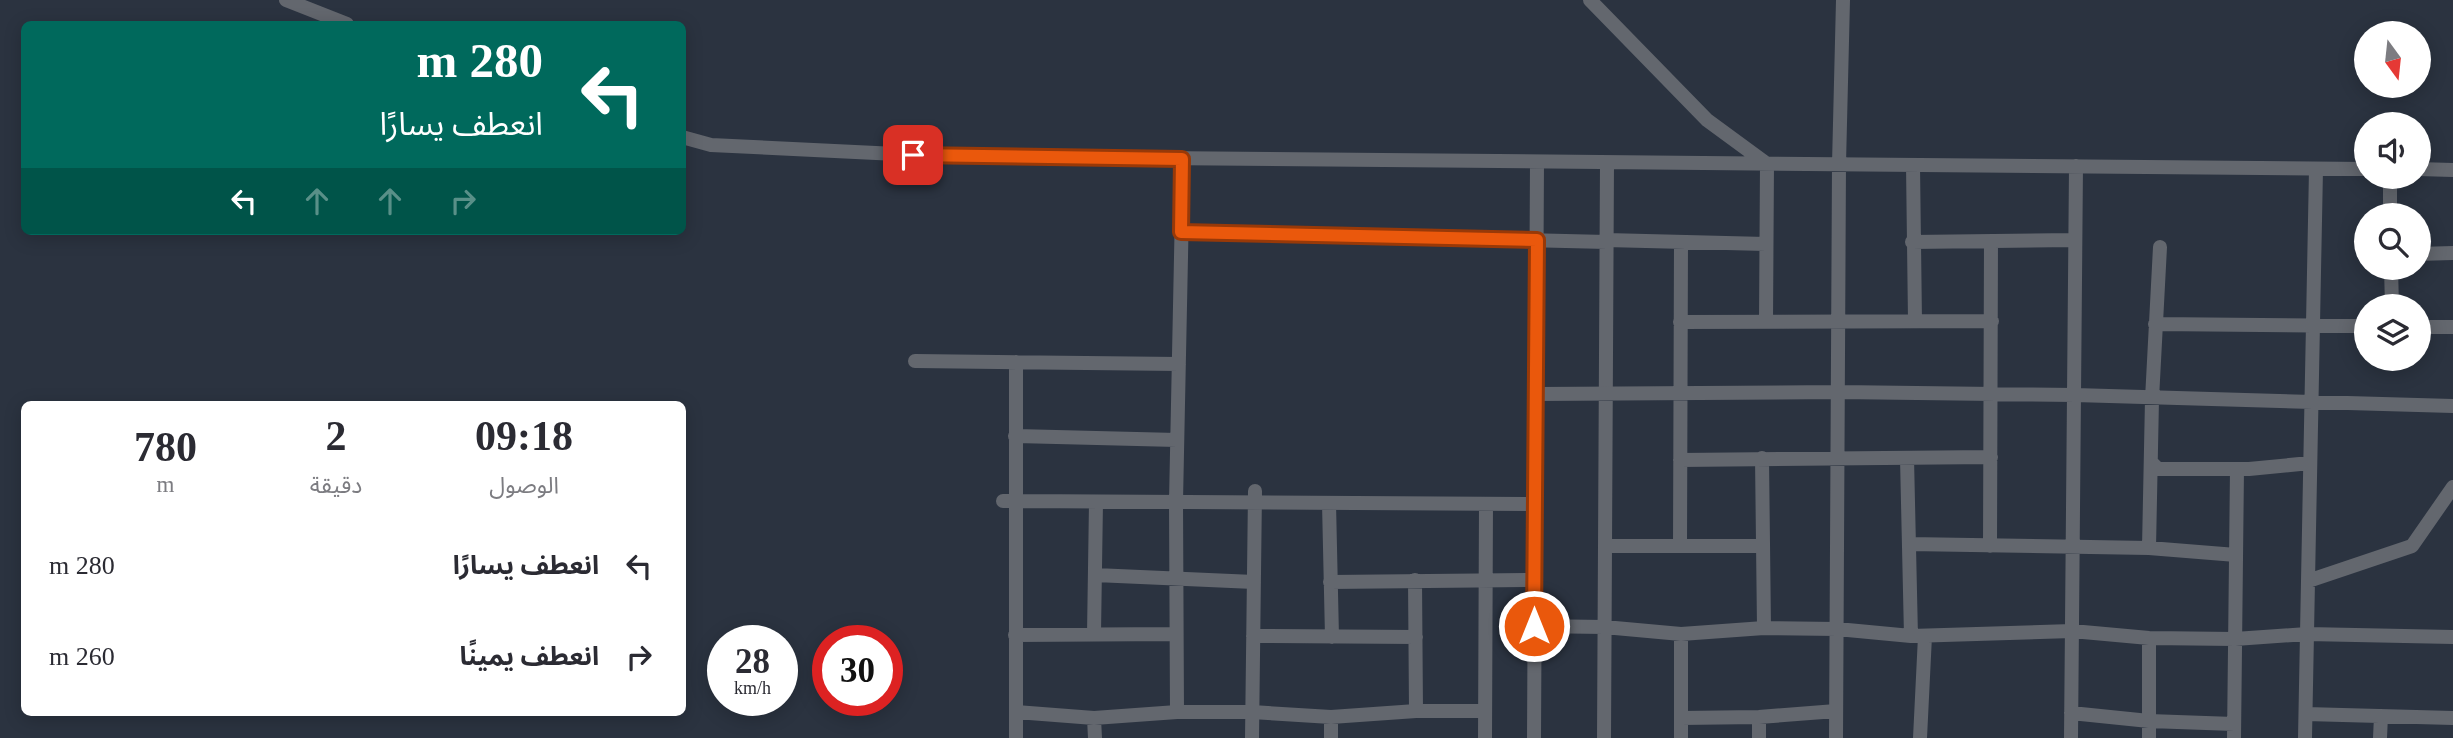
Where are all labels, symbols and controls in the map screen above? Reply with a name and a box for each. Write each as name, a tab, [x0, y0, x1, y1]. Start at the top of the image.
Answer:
north arrow	[2354, 21, 2431, 98]
map controls	[2354, 21, 2431, 371]
text: 280 m	[416, 33, 543, 88]
icon: left	[567, 49, 658, 140]
text: انعطف يسارًا	[380, 106, 543, 142]
button: sound	[2354, 112, 2431, 189]
pin	[883, 125, 943, 185]
icon: arrive	[894, 136, 932, 174]
icon: left	[225, 182, 263, 220]
icon: ahead	[298, 182, 336, 220]
icon: ahead	[371, 182, 409, 220]
icon: right	[444, 182, 482, 220]
button: search	[2354, 203, 2431, 280]
button: layers	[2354, 294, 2431, 371]
text: 2	[326, 413, 347, 459]
text: 09:18	[475, 413, 573, 459]
text: 780	[134, 424, 197, 470]
text: m	[156, 472, 174, 497]
text: دقيقة	[310, 473, 362, 498]
text: الوصول	[489, 473, 559, 498]
icon: left	[620, 547, 658, 585]
text: 280 m	[49, 551, 115, 580]
text: انعطف يسارًا	[453, 551, 599, 580]
position arrow	[1497, 589, 1571, 663]
speed limit sign: 30	[812, 625, 903, 716]
icon: right	[620, 638, 658, 676]
text: 260 m	[49, 642, 115, 671]
text: انعطف يمينًا	[460, 642, 599, 671]
text: 28	[735, 642, 770, 681]
text: km/h	[734, 678, 771, 698]

